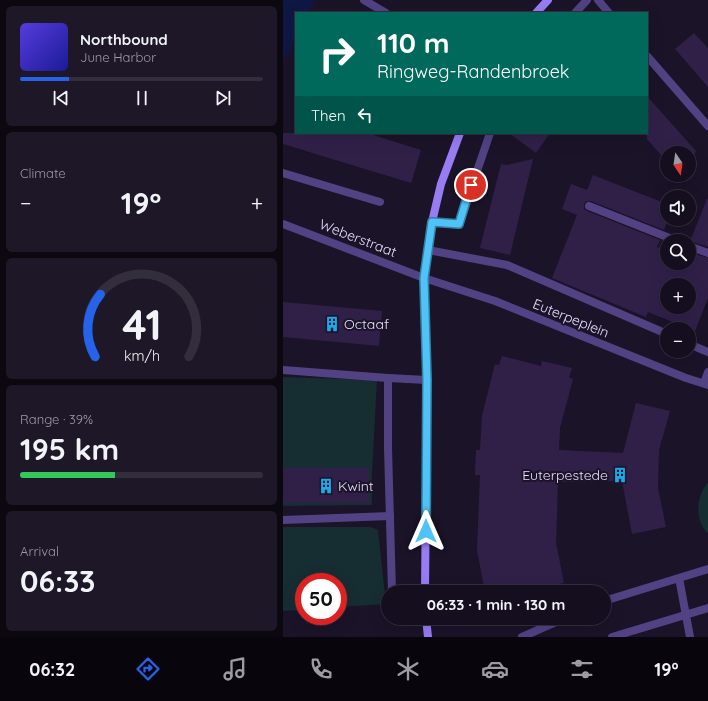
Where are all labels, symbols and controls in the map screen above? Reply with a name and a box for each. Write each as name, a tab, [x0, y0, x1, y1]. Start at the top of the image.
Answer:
text: 110 m	[377, 25, 450, 60]
icon: right	[311, 28, 363, 80]
text: Northbound	[80, 30, 168, 49]
text: June Harbor	[80, 49, 156, 65]
text: Ringweg-Randenbroek	[377, 60, 569, 83]
icon: previous	[50, 87, 72, 109]
icon: pause	[131, 87, 153, 109]
icon: next	[212, 87, 234, 109]
icon: left	[354, 104, 376, 126]
text: Then	[311, 106, 346, 125]
north arrow	[660, 146, 696, 182]
map controls	[660, 146, 696, 358]
text: Climate	[20, 165, 66, 181]
pin	[454, 168, 488, 202]
icon: arrive	[460, 174, 482, 196]
text: 19°	[121, 184, 161, 222]
text: −	[20, 189, 31, 217]
text: +	[251, 189, 263, 217]
button: sound	[660, 190, 696, 226]
street label: Weberstraat	[317, 215, 399, 261]
button: search	[660, 234, 696, 270]
button: +	[660, 278, 696, 314]
street label: Euterpeplein	[530, 295, 612, 341]
text: 41	[122, 297, 161, 349]
building icon: Octaaf	[323, 315, 341, 333]
place label: Octaaf	[344, 315, 389, 333]
button: −	[660, 322, 696, 358]
text: km/h	[123, 346, 160, 364]
text: Range · 39%	[20, 411, 93, 427]
text: 195 km	[20, 430, 119, 468]
place label: Euterpestede	[522, 466, 608, 484]
building icon: Euterpestede	[611, 466, 629, 484]
building icon: Kwint	[317, 477, 335, 495]
place label: Kwint	[338, 477, 374, 495]
position arrow	[405, 510, 447, 552]
text: Arrival	[20, 543, 59, 559]
text: 06:33	[20, 562, 95, 600]
speed limit sign: 50	[295, 573, 347, 625]
text: 06:33 · 1 min · 130 m	[427, 595, 565, 614]
icon: directions	[134, 655, 162, 683]
icon: music	[221, 655, 249, 683]
icon: phone	[307, 655, 335, 683]
icon: climate	[394, 655, 422, 683]
icon: car	[481, 655, 509, 683]
icon: filters	[568, 655, 596, 683]
text: 06:32	[29, 658, 75, 681]
text: 19°	[654, 658, 679, 681]

